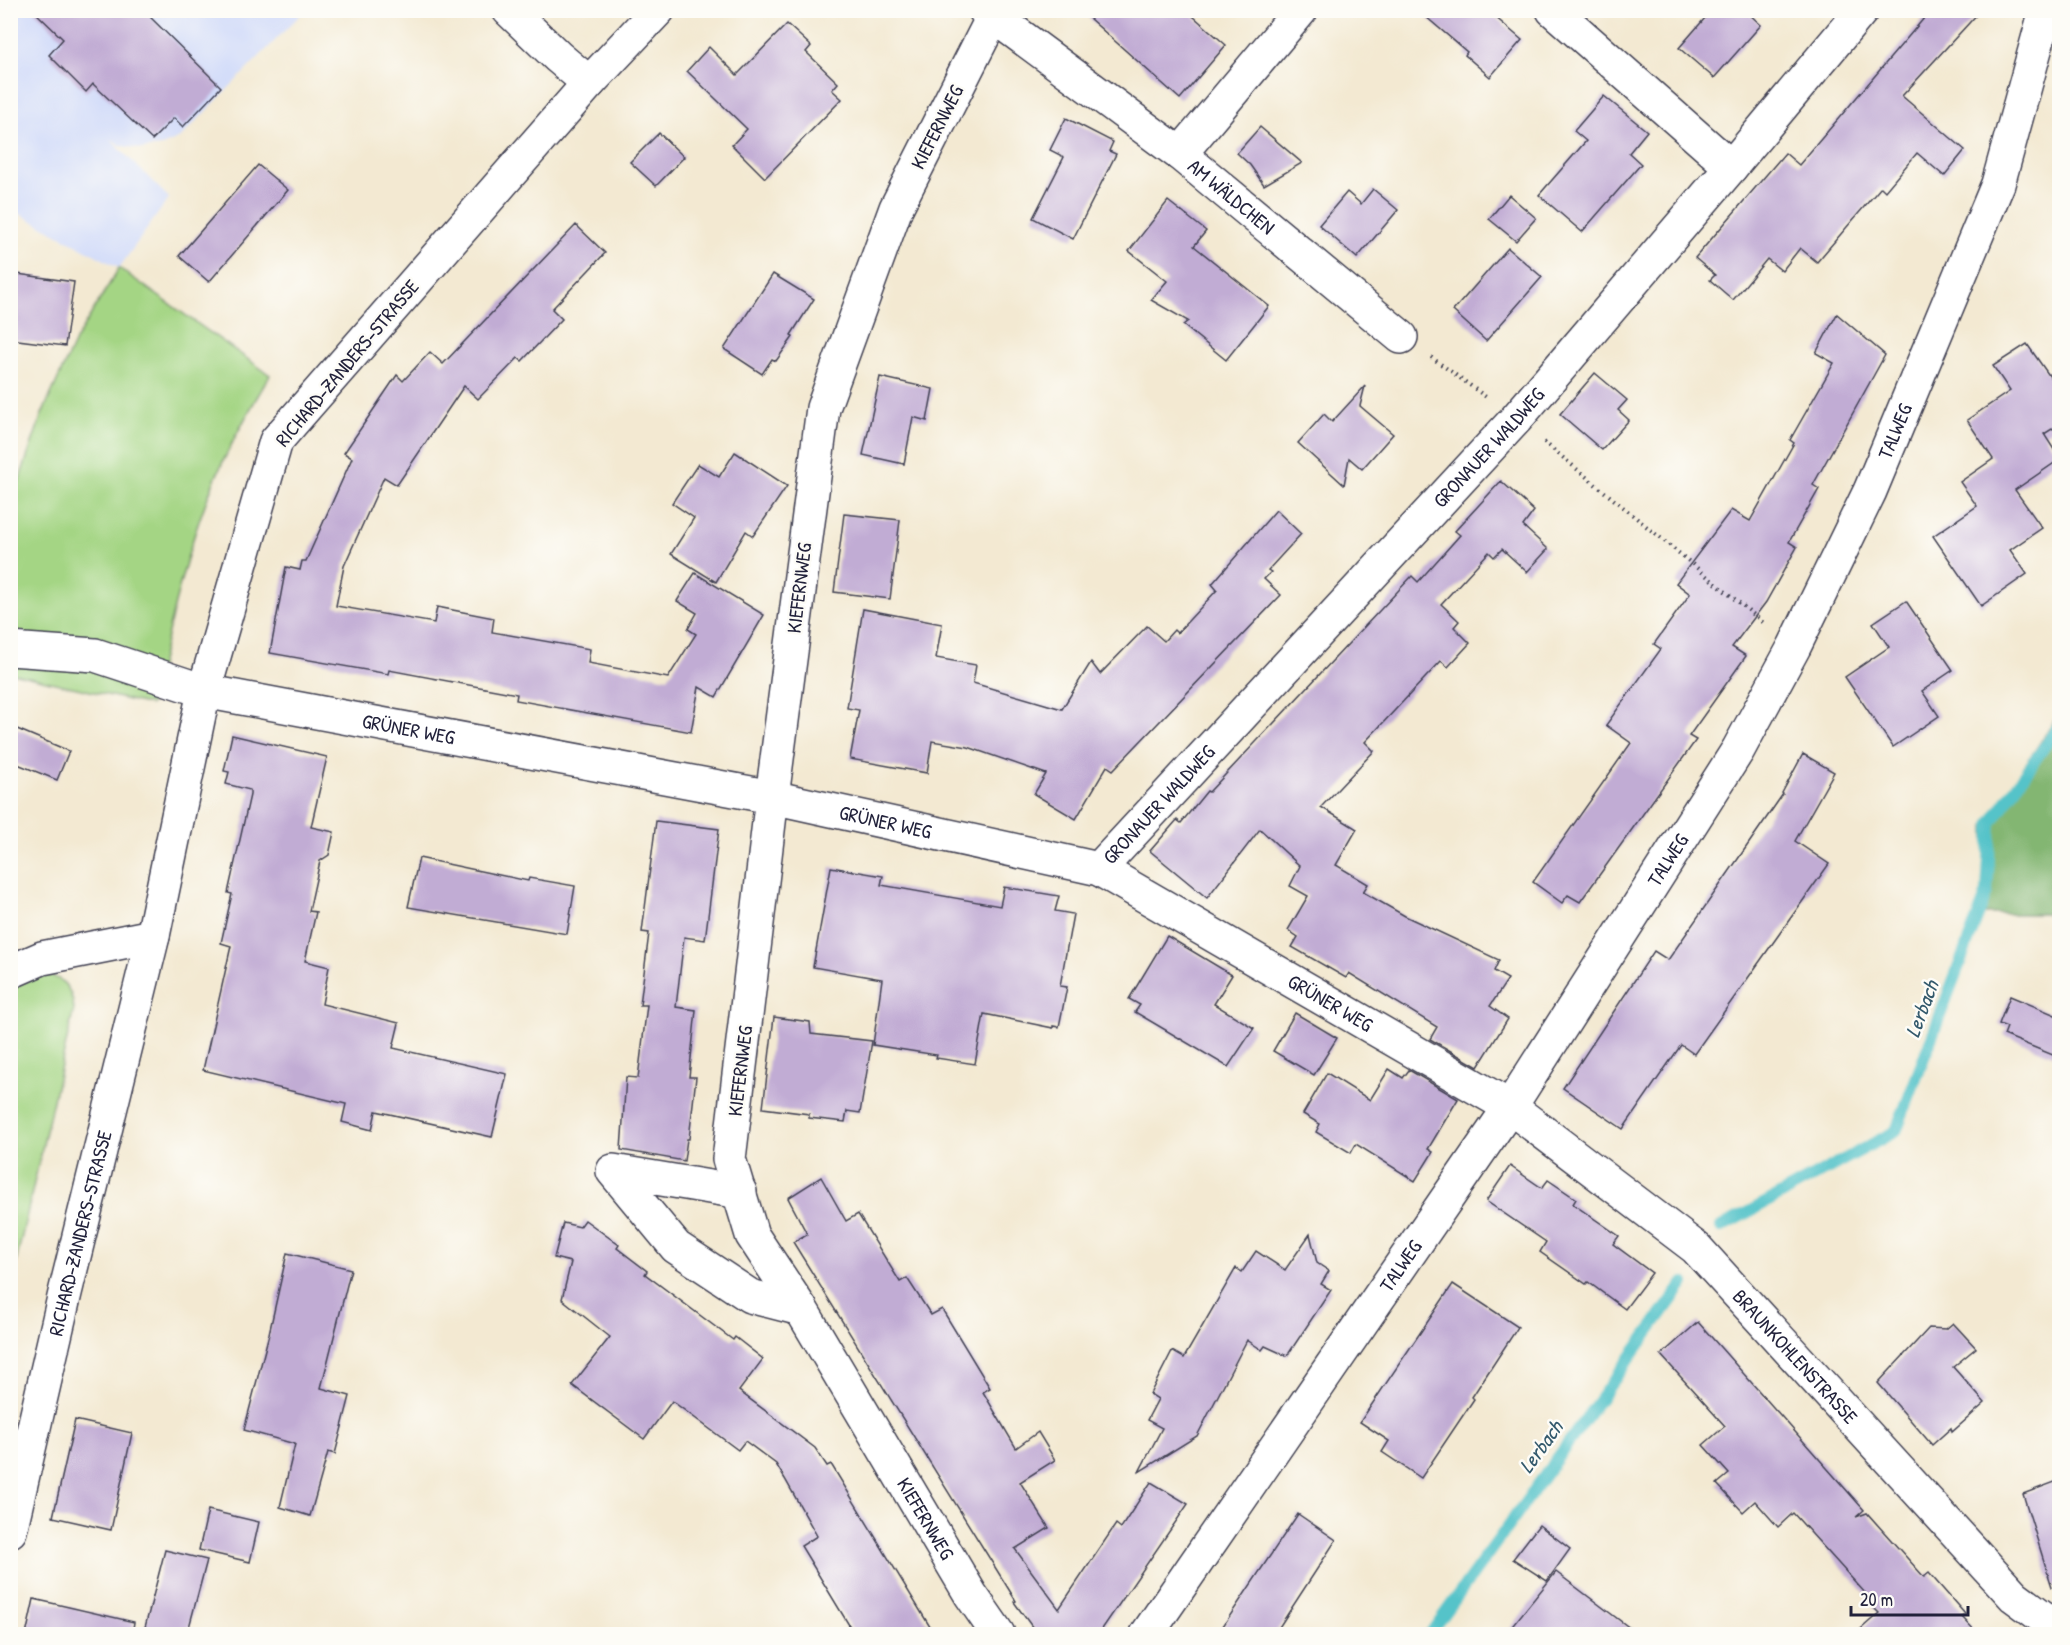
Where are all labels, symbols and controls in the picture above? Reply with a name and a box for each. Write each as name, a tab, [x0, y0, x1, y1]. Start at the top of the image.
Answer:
street label: KIEFERNWEG	[904, 80, 969, 173]
street label: AM WÄLDCHEN	[1183, 152, 1281, 240]
street label: RICHARD-ZANDERS-STRASSE	[269, 273, 425, 452]
street label: GRONAUER WALDWEG	[1427, 381, 1550, 513]
street label: TALWEG	[1871, 399, 1918, 463]
street label: KIEFERNWEG	[780, 541, 817, 635]
street label: GRÜNER WEG	[360, 707, 457, 751]
street label: GRONAUER WALDWEG	[1096, 738, 1221, 870]
street label: GRÜNER WEG	[837, 798, 935, 845]
street label: TALWEG	[1641, 828, 1694, 891]
street label: GRÜNER WEG	[1283, 967, 1378, 1038]
water label: Lerbach	[1898, 975, 1946, 1041]
street label: KIEFERNWEG	[721, 1024, 758, 1118]
street label: RICHARD-ZANDERS-STRASSE	[42, 1127, 118, 1338]
street label: TALWEG	[1373, 1234, 1428, 1297]
street label: BRAUNKOHLENSTRASSE	[1727, 1283, 1864, 1429]
water label: Lerbach	[1512, 1414, 1570, 1479]
street label: KIEFERNWEG	[891, 1472, 961, 1565]
scale bar	[1851, 1579, 1968, 1617]
text: 20 m	[1860, 1587, 1893, 1612]

